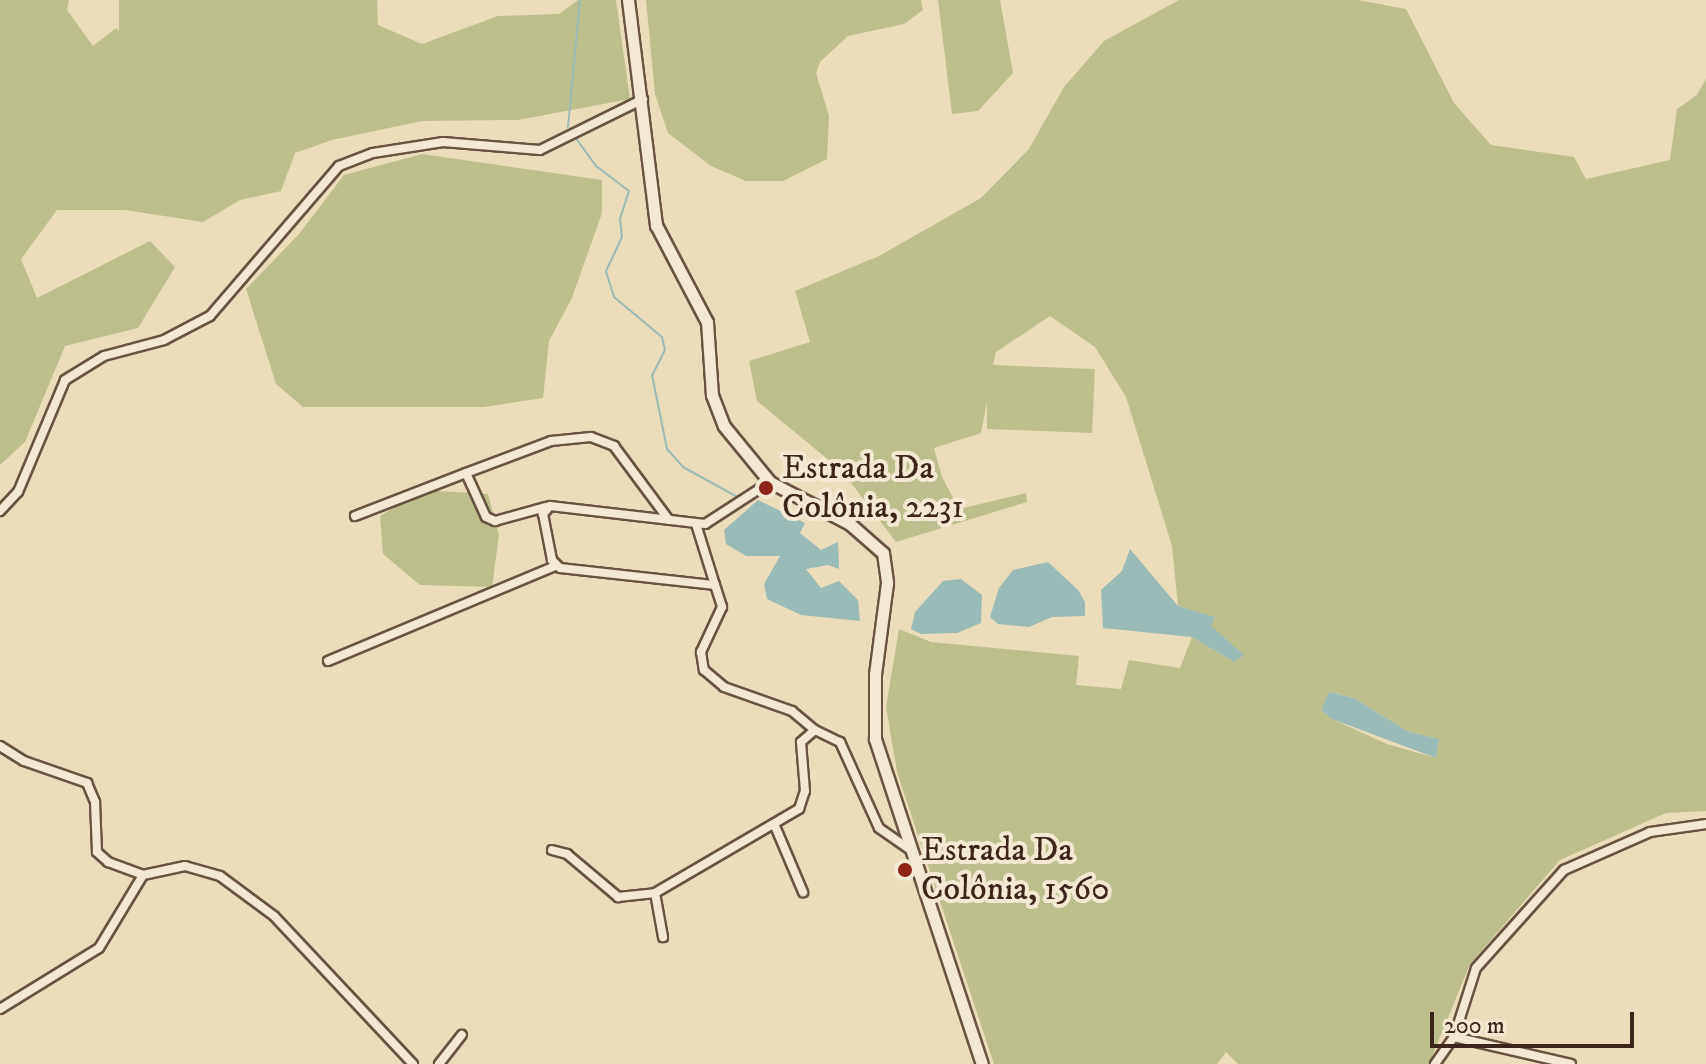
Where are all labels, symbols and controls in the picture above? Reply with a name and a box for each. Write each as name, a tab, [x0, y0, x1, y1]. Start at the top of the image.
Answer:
place label: Estrada Da Colônia, 2231	[782, 448, 964, 528]
marker: Estrada Da Colônia, 2231	[757, 479, 775, 497]
place label: Estrada Da Colônia, 1560	[921, 830, 1110, 910]
marker: Estrada Da Colônia, 1560	[896, 861, 914, 879]
scale bar	[1434, 996, 1638, 1046]
text: 200 m	[1444, 1011, 1505, 1041]

